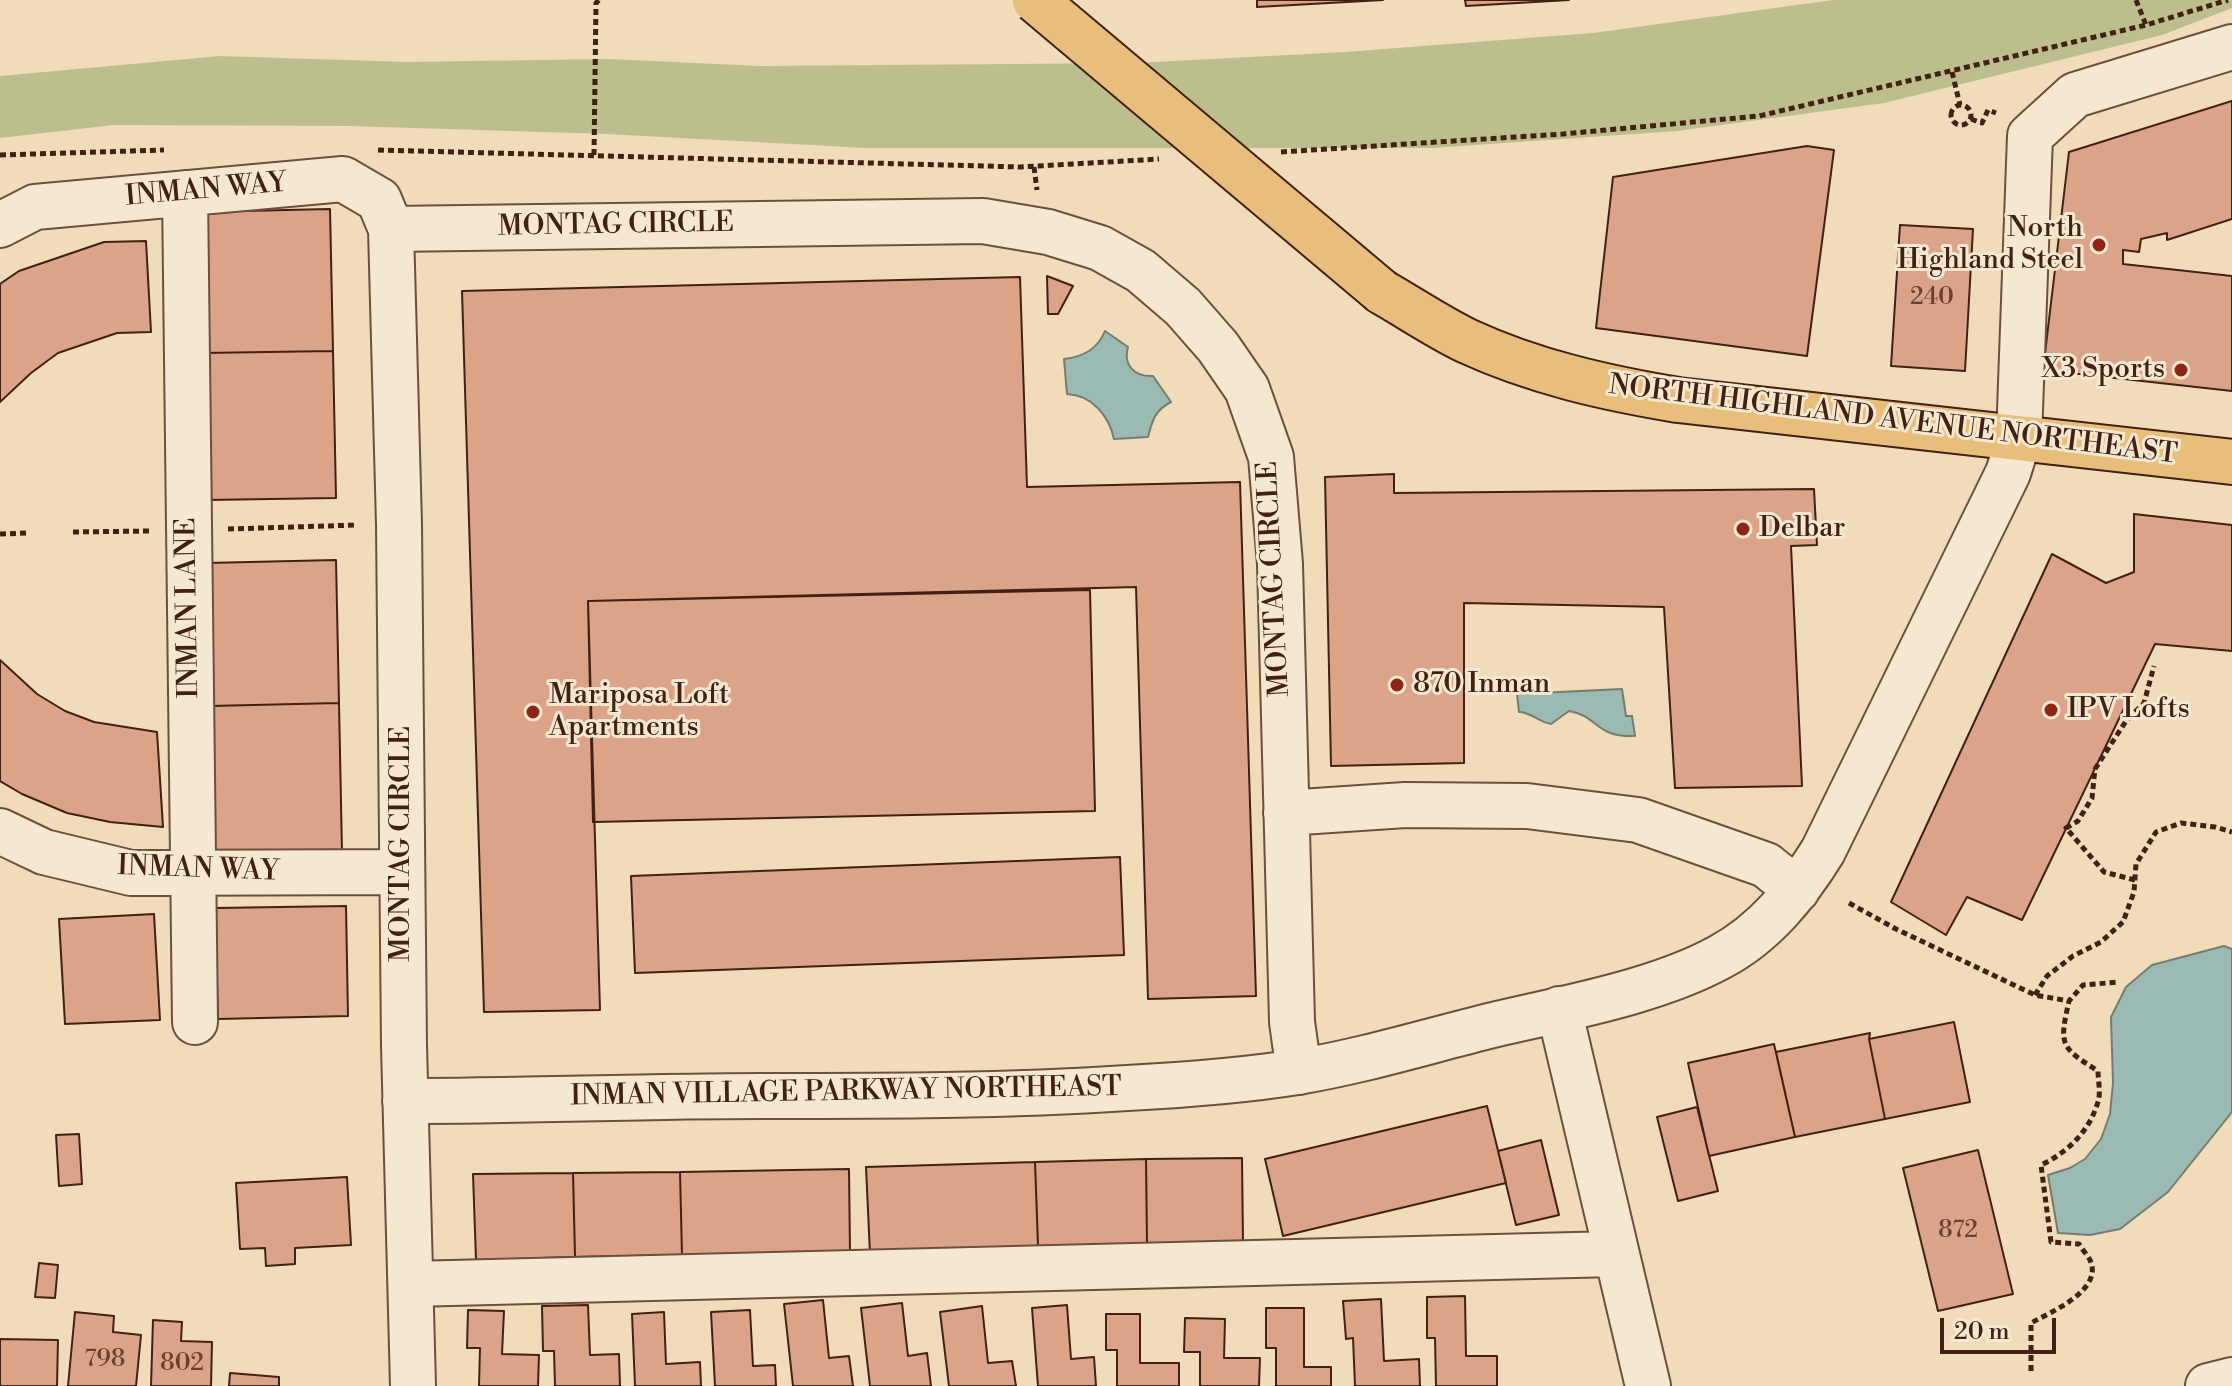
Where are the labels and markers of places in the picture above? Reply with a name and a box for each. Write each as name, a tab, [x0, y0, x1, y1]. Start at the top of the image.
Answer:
place label: North Highland Steel	[1897, 212, 2083, 278]
marker: North Highland Steel	[2090, 236, 2108, 254]
place label: X3 Sports	[2042, 353, 2165, 387]
marker: X3 Sports	[2172, 361, 2190, 379]
place label: Delbar	[1759, 512, 1845, 546]
marker: Delbar	[1734, 520, 1752, 538]
place label: 870 Inman	[1413, 668, 1550, 702]
marker: 870 Inman	[1388, 676, 1406, 694]
place label: Mariposa Loft Apartments	[549, 679, 729, 745]
place label: IPV Lofts	[2067, 693, 2190, 727]
marker: IPV Lofts	[2042, 701, 2060, 719]
marker: Mariposa Loft Apartments	[524, 703, 542, 721]

